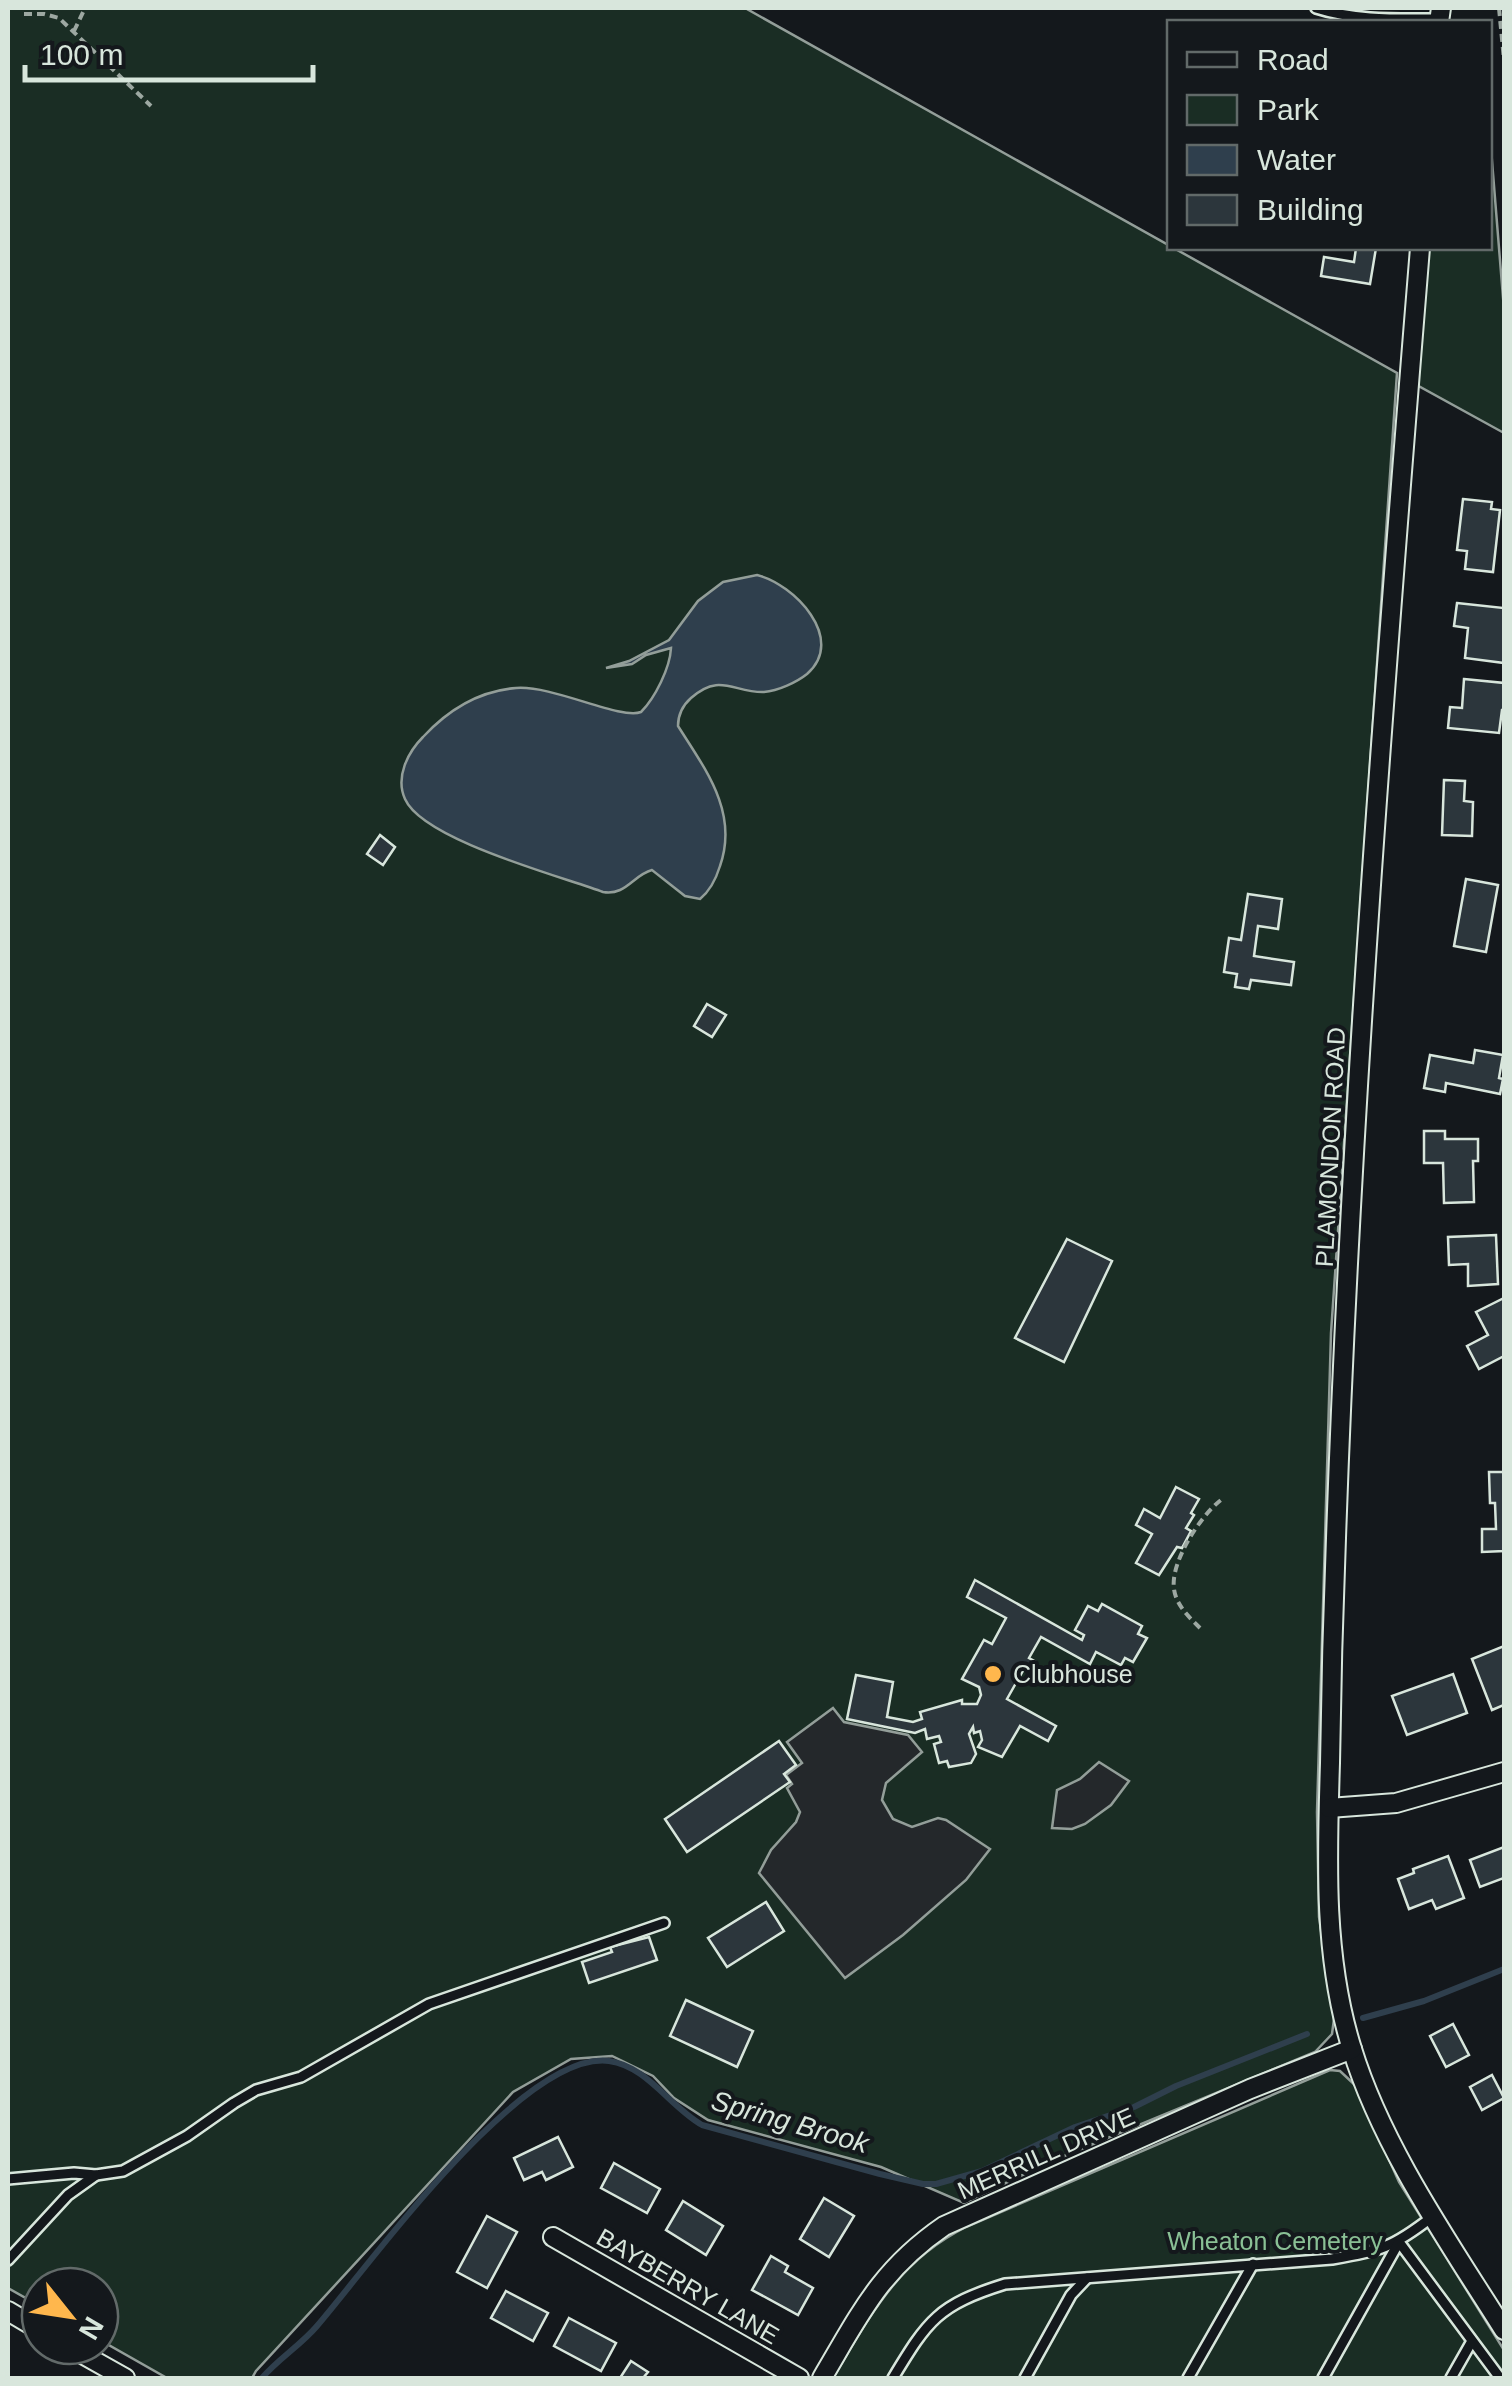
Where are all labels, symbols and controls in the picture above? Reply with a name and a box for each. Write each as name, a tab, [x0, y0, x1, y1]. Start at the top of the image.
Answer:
scale bar	[25, 20, 312, 82]
legend	[1167, 20, 1492, 250]
text: 100 m	[40, 38, 123, 71]
text: Road	[1257, 43, 1329, 76]
text: Park	[1257, 93, 1320, 126]
text: Water	[1257, 143, 1336, 176]
text: Building	[1257, 193, 1364, 226]
street label: PLAMONDON ROAD	[1310, 1026, 1350, 1268]
place label: Clubhouse	[1013, 1660, 1133, 1688]
marker: Clubhouse	[982, 1663, 1004, 1685]
water label: Spring Brook	[708, 2085, 874, 2160]
street label: MERRILL DRIVE	[953, 2101, 1139, 2205]
street label: BAYBERRY LANE	[592, 2222, 784, 2350]
park label: Wheaton Cemetery	[1167, 2227, 1383, 2255]
north arrow	[20, 2266, 120, 2366]
text: N	[73, 2312, 110, 2345]

